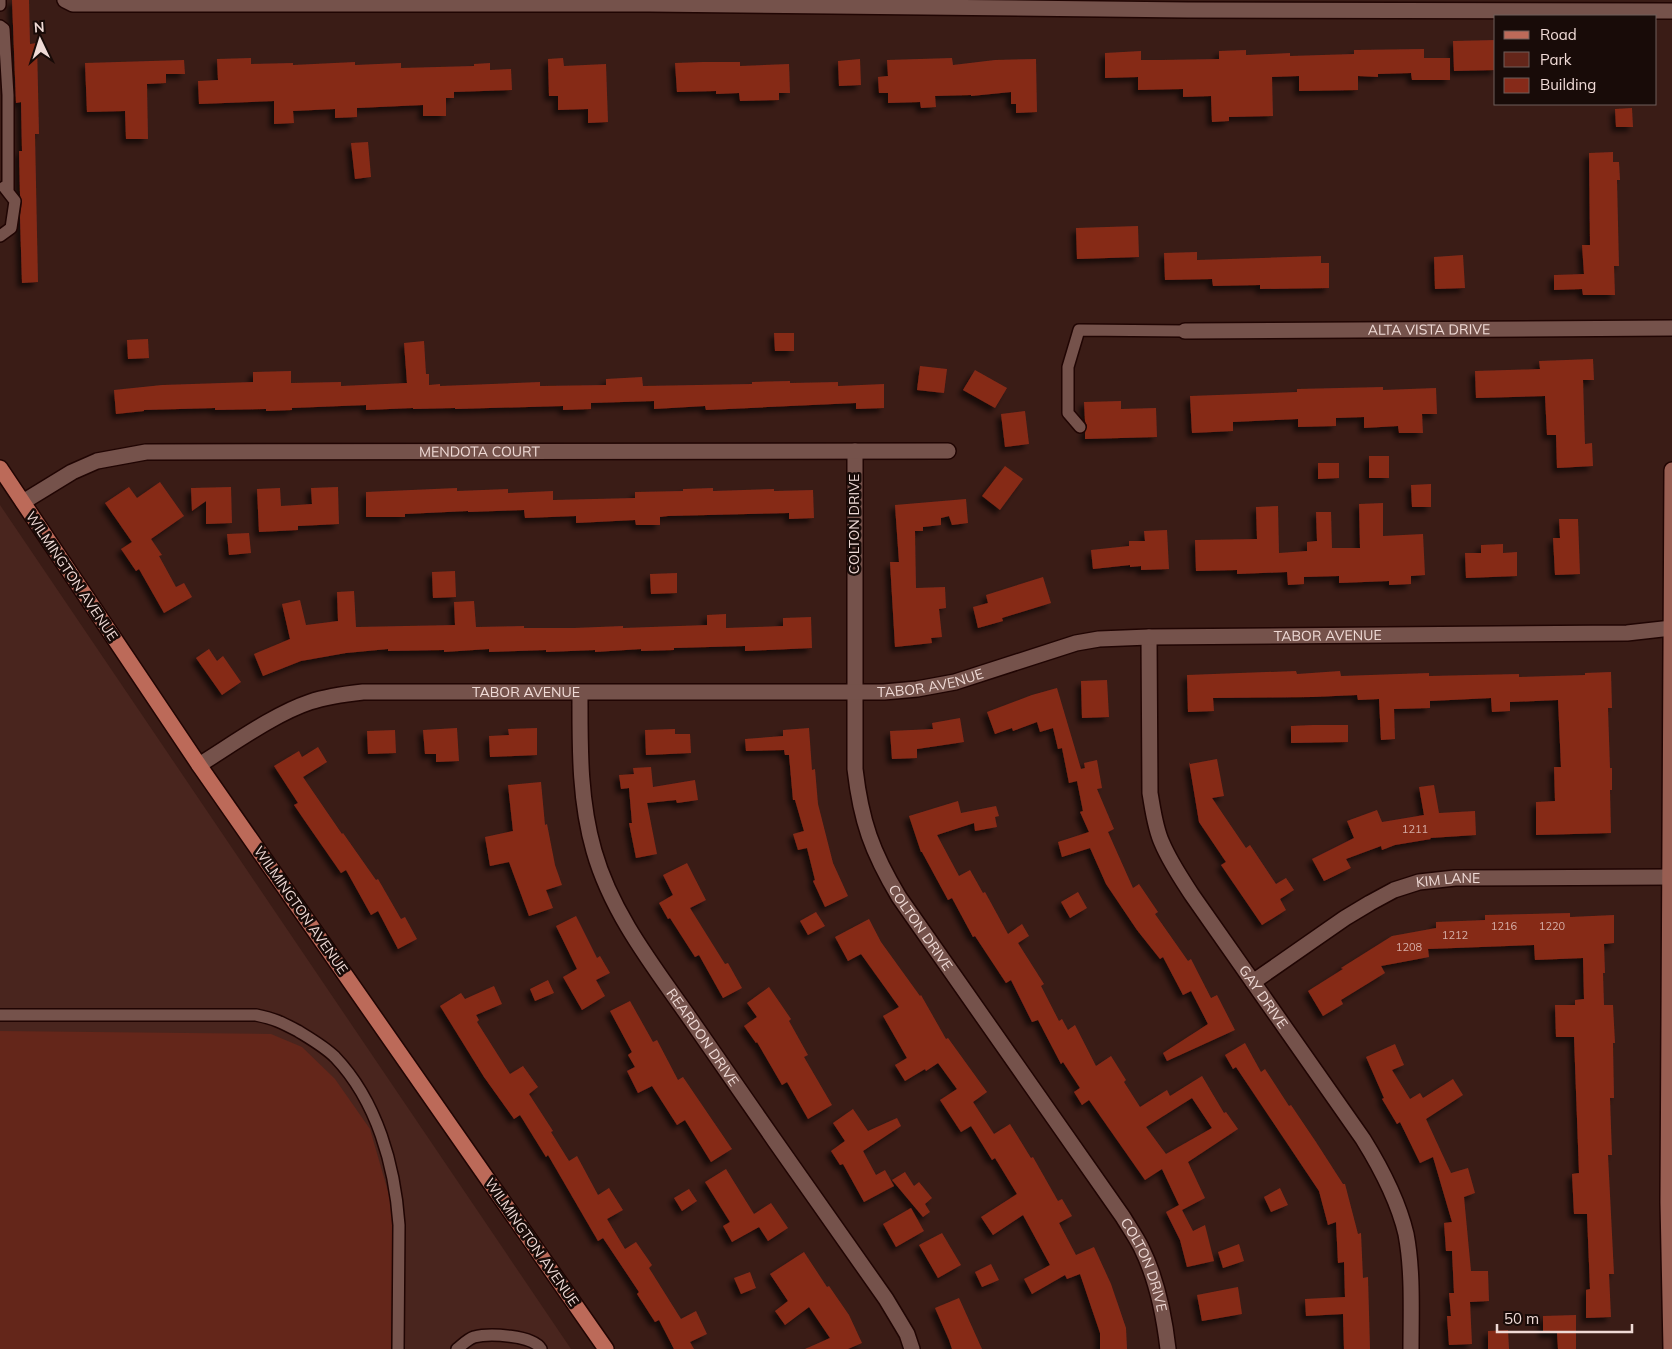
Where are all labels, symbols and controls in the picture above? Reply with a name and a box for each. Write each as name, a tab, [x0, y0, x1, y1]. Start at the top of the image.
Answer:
north arrow	[15, 15, 65, 65]
legend	[1494, 15, 1657, 105]
text: N	[33, 18, 45, 36]
text: Road	[1540, 25, 1577, 44]
text: Park	[1540, 50, 1572, 69]
text: Building	[1540, 75, 1596, 94]
street label: ALTA VISTA DRIVE	[1368, 320, 1490, 339]
street label: MENDOTA COURT	[419, 443, 540, 461]
street label: COLTON DRIVE	[845, 474, 863, 574]
street label: WILMINGTON AVENUE	[22, 508, 122, 644]
street label: TABOR AVENUE	[1274, 626, 1382, 645]
street label: TABOR AVENUE	[877, 664, 986, 701]
street label: TABOR AVENUE	[472, 683, 580, 701]
house number: 1211	[1402, 822, 1428, 836]
street label: WILMINGTON AVENUE	[250, 842, 352, 978]
street label: KIM LANE	[1415, 869, 1480, 891]
street label: COLTON DRIVE	[885, 881, 957, 974]
house number: 1216	[1491, 919, 1518, 933]
house number: 1220	[1539, 919, 1566, 933]
house number: 1212	[1442, 928, 1469, 942]
house number: 1208	[1396, 940, 1423, 954]
street label: GAY DRIVE	[1235, 961, 1292, 1032]
street label: REARDON DRIVE	[663, 985, 743, 1090]
street label: WILMINGTON AVENUE	[481, 1174, 583, 1310]
street label: COLTON DRIVE	[1117, 1214, 1171, 1313]
scale bar	[1497, 1302, 1632, 1334]
text: 50 m	[1504, 1309, 1539, 1328]

